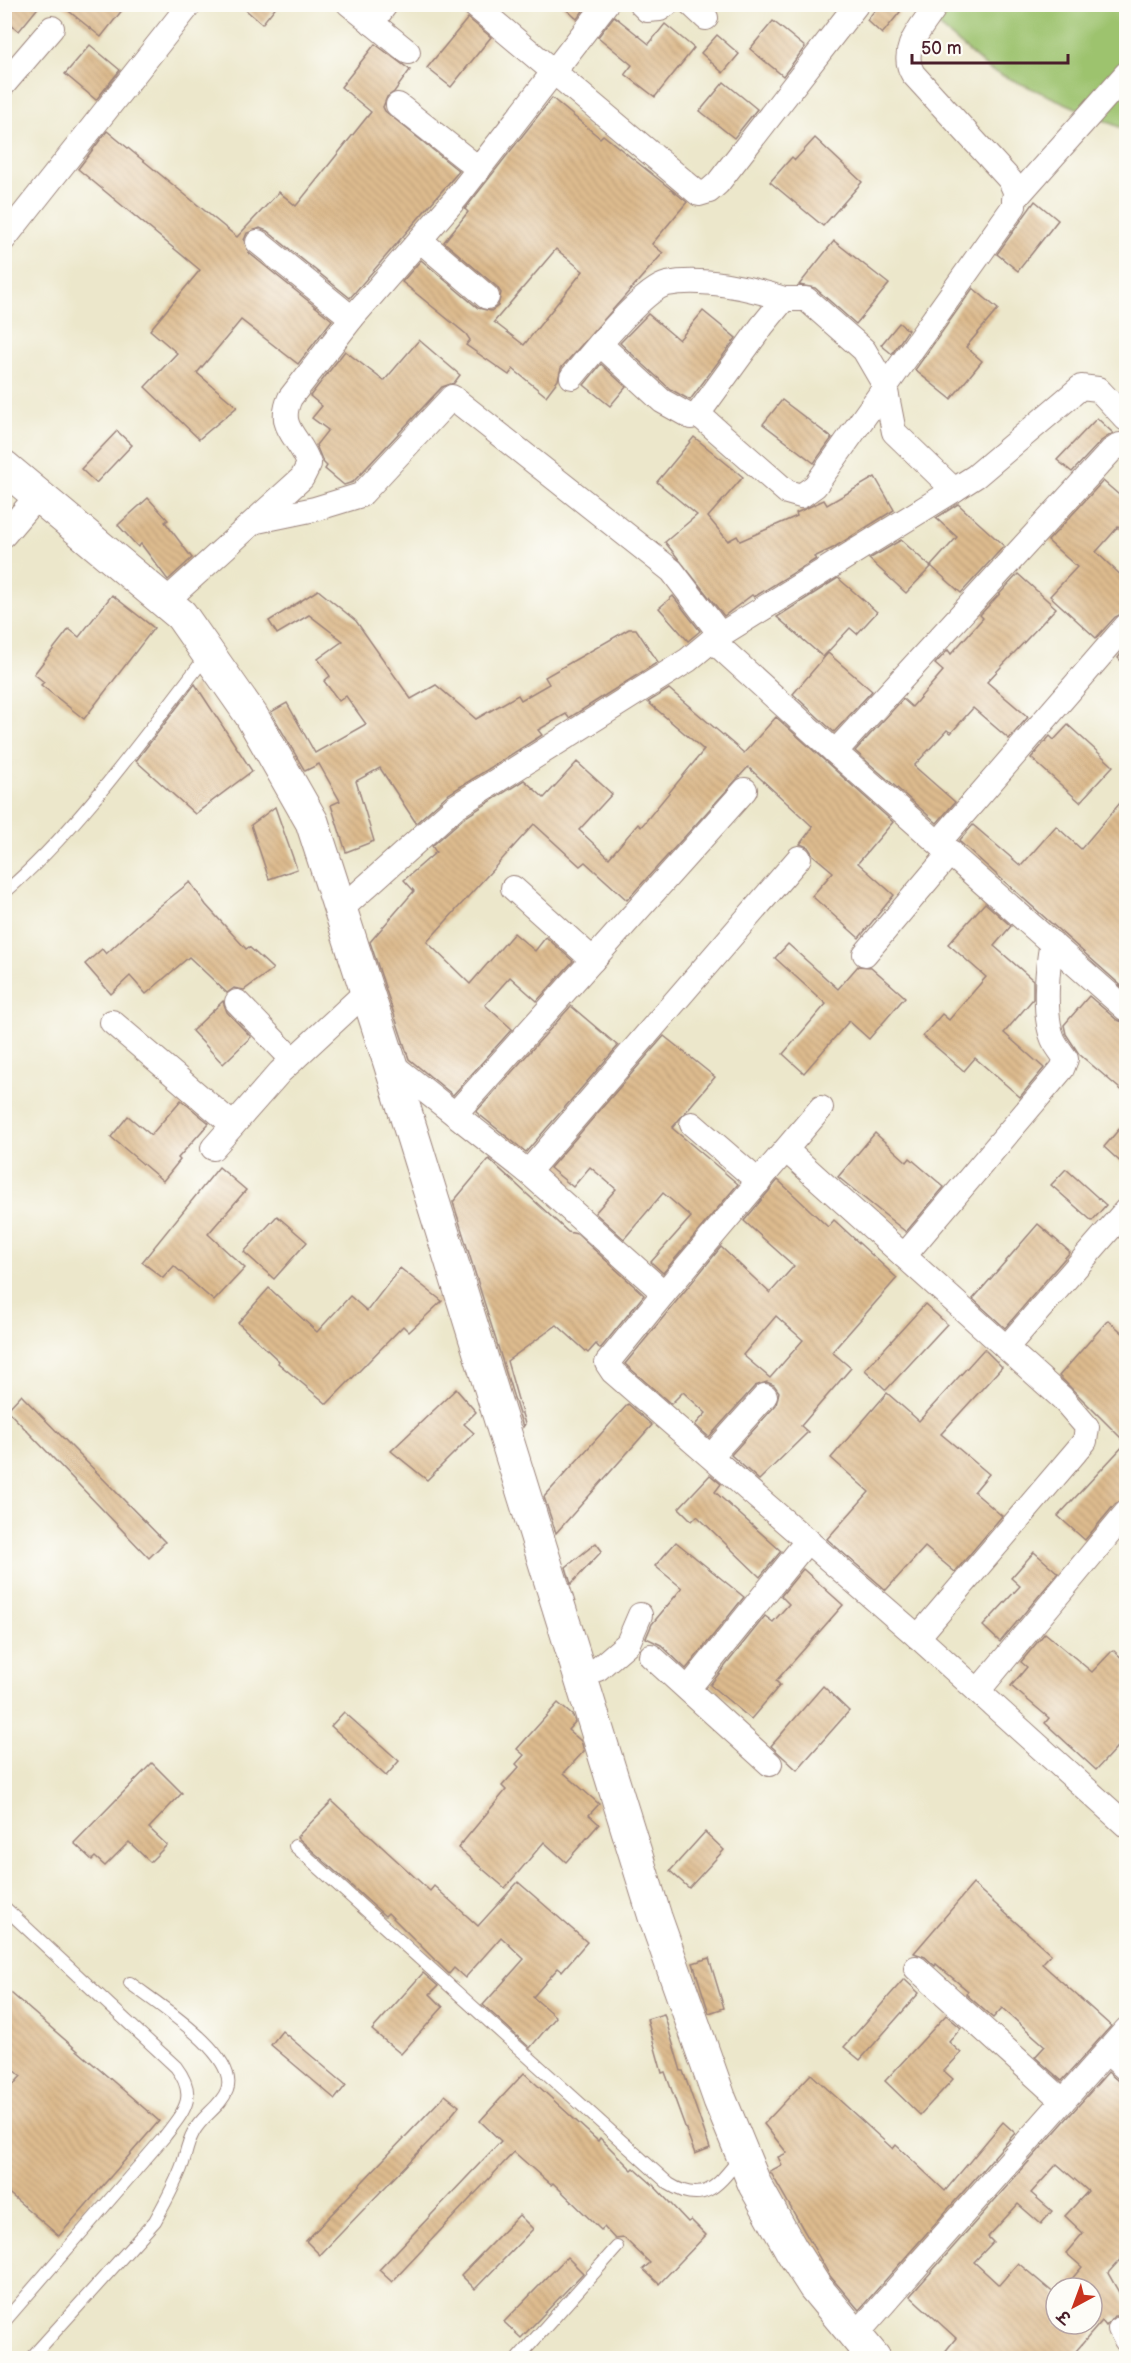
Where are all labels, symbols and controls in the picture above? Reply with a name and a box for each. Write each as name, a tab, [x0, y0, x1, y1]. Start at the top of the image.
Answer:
scale bar	[912, 27, 1068, 65]
text: 50 m	[921, 38, 962, 59]
north arrow	[1044, 2276, 1104, 2336]
text: उ	[1054, 2305, 1077, 2328]

